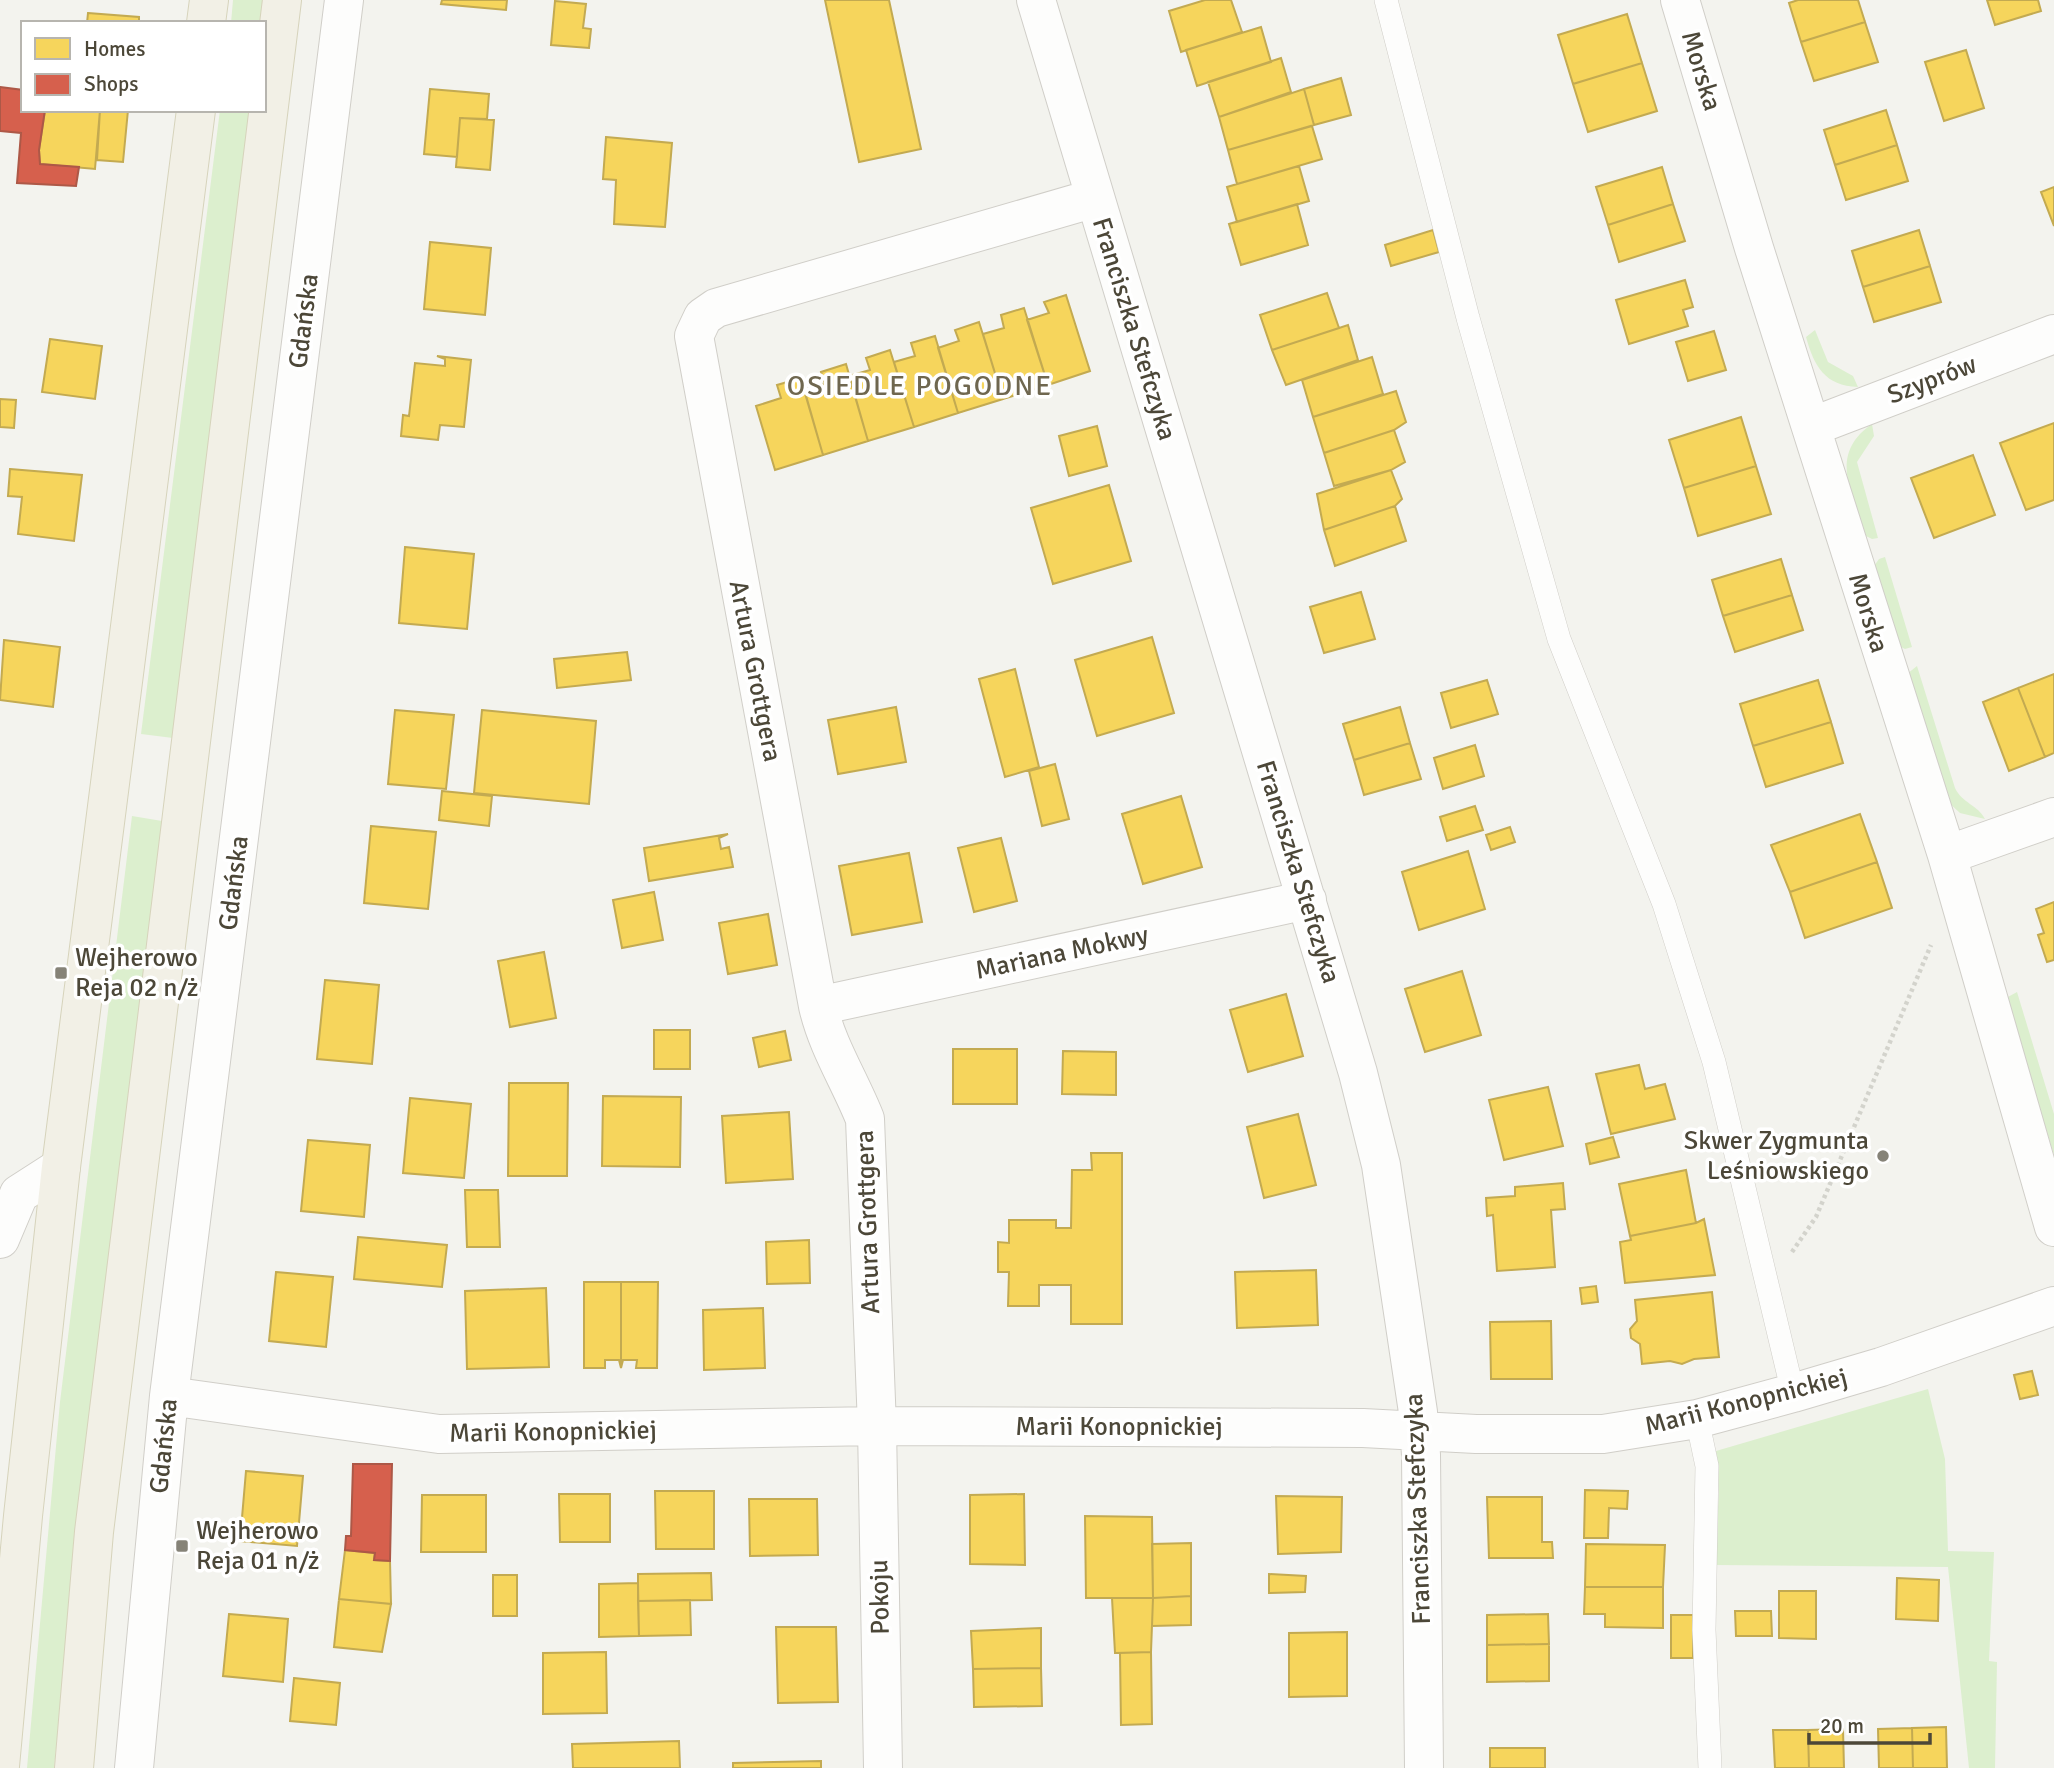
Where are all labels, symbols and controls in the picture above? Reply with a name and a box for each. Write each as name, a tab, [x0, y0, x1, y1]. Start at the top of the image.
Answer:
legend	[21, 21, 266, 112]
street label: Morska	[1674, 27, 1728, 115]
text: Homes	[84, 36, 146, 62]
text: Shops	[84, 71, 138, 97]
street label: Franciszka Stefczyka	[1085, 214, 1183, 444]
street label: Gdańska	[282, 272, 326, 370]
street label: Szyprów	[1883, 348, 1981, 412]
district label: OSIEDLE POGODNE	[787, 369, 1053, 403]
street label: Morska	[1841, 569, 1895, 657]
street label: Artura Grottgera	[722, 578, 788, 764]
street label: Franciszka Stefczyka	[1249, 757, 1347, 987]
street label: Gdańska	[212, 834, 256, 932]
street label: Mariana Mokwy	[973, 919, 1151, 987]
place label: Wejherowo Reja 02 n/ż	[75, 942, 198, 1004]
marker: Wejherowo Reja 02 n/ż	[53, 965, 69, 981]
place label: Skwer Zygmunta Leśniowskiego	[1684, 1125, 1869, 1187]
street label: Artura Grottgera	[849, 1129, 887, 1315]
marker: Skwer Zygmunta Leśniowskiego	[1875, 1148, 1891, 1164]
street label: Marii Konopnickiej	[1641, 1361, 1851, 1443]
street label: Franciszka Stefczyka	[1398, 1393, 1438, 1625]
street label: Gdańska	[143, 1397, 185, 1495]
street label: Marii Konopnickiej	[1015, 1411, 1223, 1443]
street label: Marii Konopnickiej	[449, 1414, 657, 1450]
place label: Wejherowo Reja 01 n/ż	[196, 1515, 319, 1577]
marker: Wejherowo Reja 01 n/ż	[174, 1538, 190, 1554]
street label: Pokoju	[863, 1559, 897, 1635]
scale bar	[1809, 1702, 1930, 1746]
text: 20 m	[1820, 1713, 1864, 1739]

